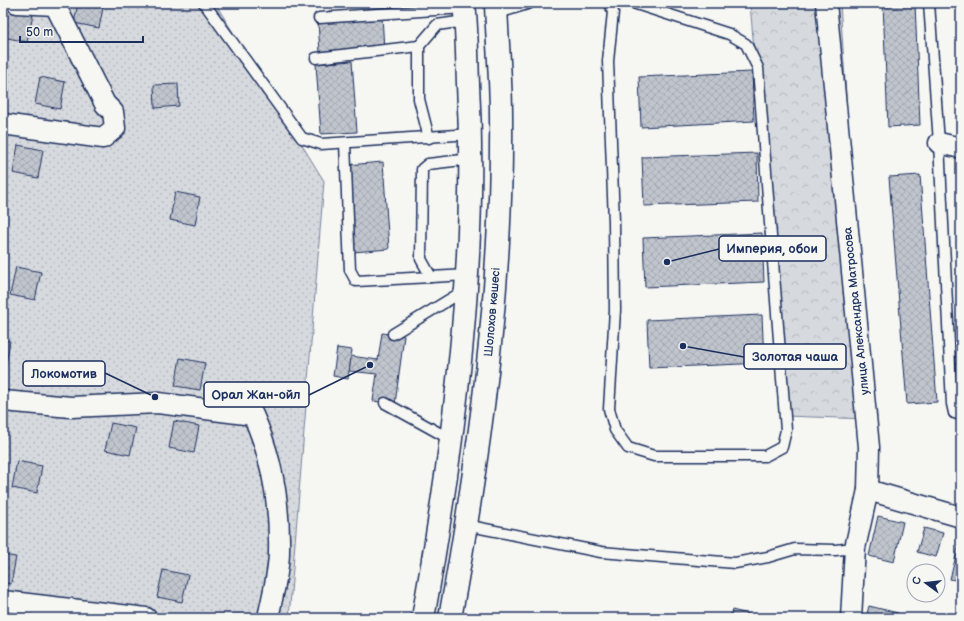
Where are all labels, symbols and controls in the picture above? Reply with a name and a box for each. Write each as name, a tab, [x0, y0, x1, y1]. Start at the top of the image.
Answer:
scale bar	[20, 18, 143, 44]
text: 50 m	[26, 25, 53, 40]
street label: улица Александра Матросова	[840, 226, 873, 396]
callout: Империя, обои	[719, 236, 826, 261]
text: Империя, обои	[726, 241, 818, 257]
street label: Шолохов көшесі	[481, 267, 504, 357]
callout: Золотая чаша	[744, 344, 846, 369]
text: Золотая чаша	[752, 349, 839, 365]
callout: Локомотив	[23, 361, 105, 386]
text: Локомотив	[30, 366, 97, 382]
callout: Орал Жан-ойл	[204, 382, 309, 407]
text: Орал Жан-ойл	[211, 387, 301, 403]
north arrow	[906, 563, 946, 603]
text: С	[910, 575, 924, 586]

